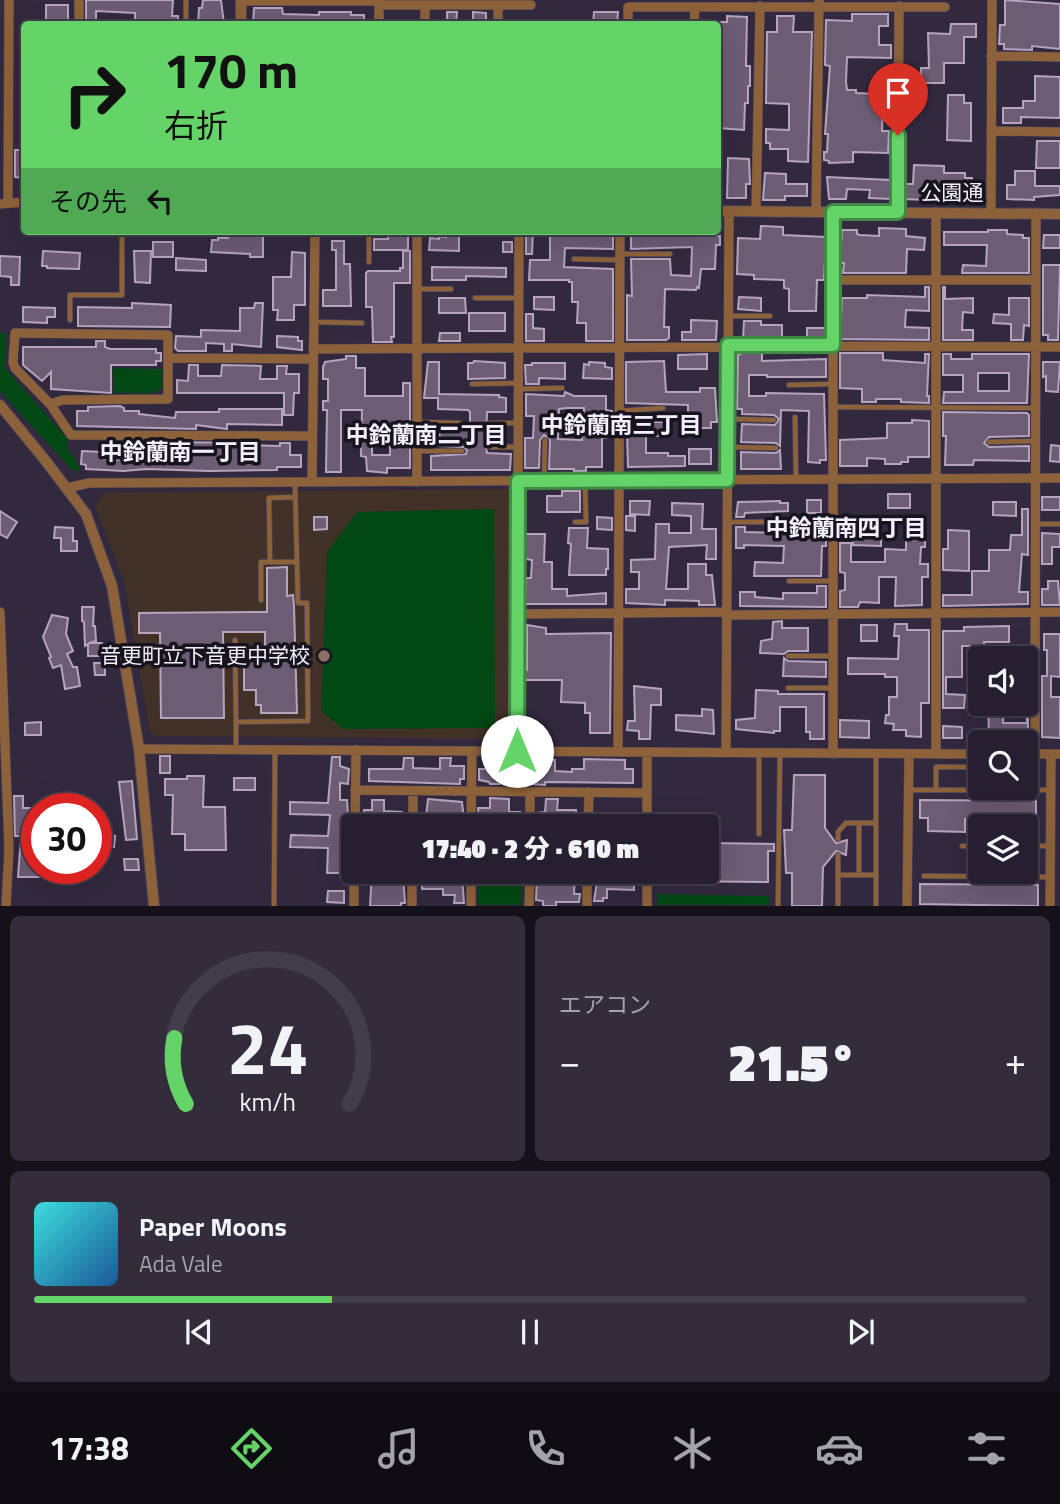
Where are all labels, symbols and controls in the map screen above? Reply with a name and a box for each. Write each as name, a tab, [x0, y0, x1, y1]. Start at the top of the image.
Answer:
text: 170 m	[164, 32, 298, 107]
icon: right	[49, 49, 140, 140]
pin	[868, 63, 928, 135]
icon: arrive	[879, 74, 917, 112]
text: 右折	[164, 101, 228, 149]
street label: 公園通	[921, 176, 984, 208]
text: その先	[49, 182, 127, 221]
icon: left	[141, 182, 179, 220]
district label: 中鈴蘭南三丁目	[541, 407, 702, 442]
district label: 中鈴蘭南二丁目	[346, 417, 507, 452]
district label: 中鈴蘭南一丁目	[100, 434, 261, 469]
district label: 中鈴蘭南四丁目	[766, 510, 927, 545]
place label: 音更町立下音更中学校	[100, 639, 310, 671]
map controls	[968, 646, 1038, 884]
button: sound	[968, 646, 1038, 716]
marker: 音更町立下音更中学校	[316, 648, 332, 664]
position arrow	[480, 714, 554, 788]
button: search	[968, 730, 1038, 800]
speed limit sign: 30	[21, 793, 112, 884]
button: layers	[968, 814, 1038, 884]
text: 17:40 · 2 分 · 610 m	[421, 829, 639, 868]
text: エアコン	[559, 987, 651, 1022]
text: 24	[227, 993, 308, 1103]
text: 21.5°	[728, 1022, 857, 1101]
text: −	[559, 1032, 580, 1090]
text: +	[1005, 1032, 1026, 1090]
text: km/h	[239, 1083, 296, 1121]
text: Paper Moons	[139, 1207, 287, 1246]
text: Ada Vale	[139, 1246, 223, 1281]
icon: previous	[180, 1313, 218, 1351]
icon: pause	[511, 1313, 549, 1351]
icon: next	[842, 1313, 880, 1351]
text: 17:38	[49, 1424, 129, 1472]
icon: directions	[227, 1424, 276, 1473]
icon: music	[374, 1424, 423, 1473]
icon: phone	[521, 1424, 570, 1473]
icon: climate	[668, 1424, 717, 1473]
icon: car	[815, 1424, 864, 1473]
icon: filters	[962, 1424, 1011, 1473]

